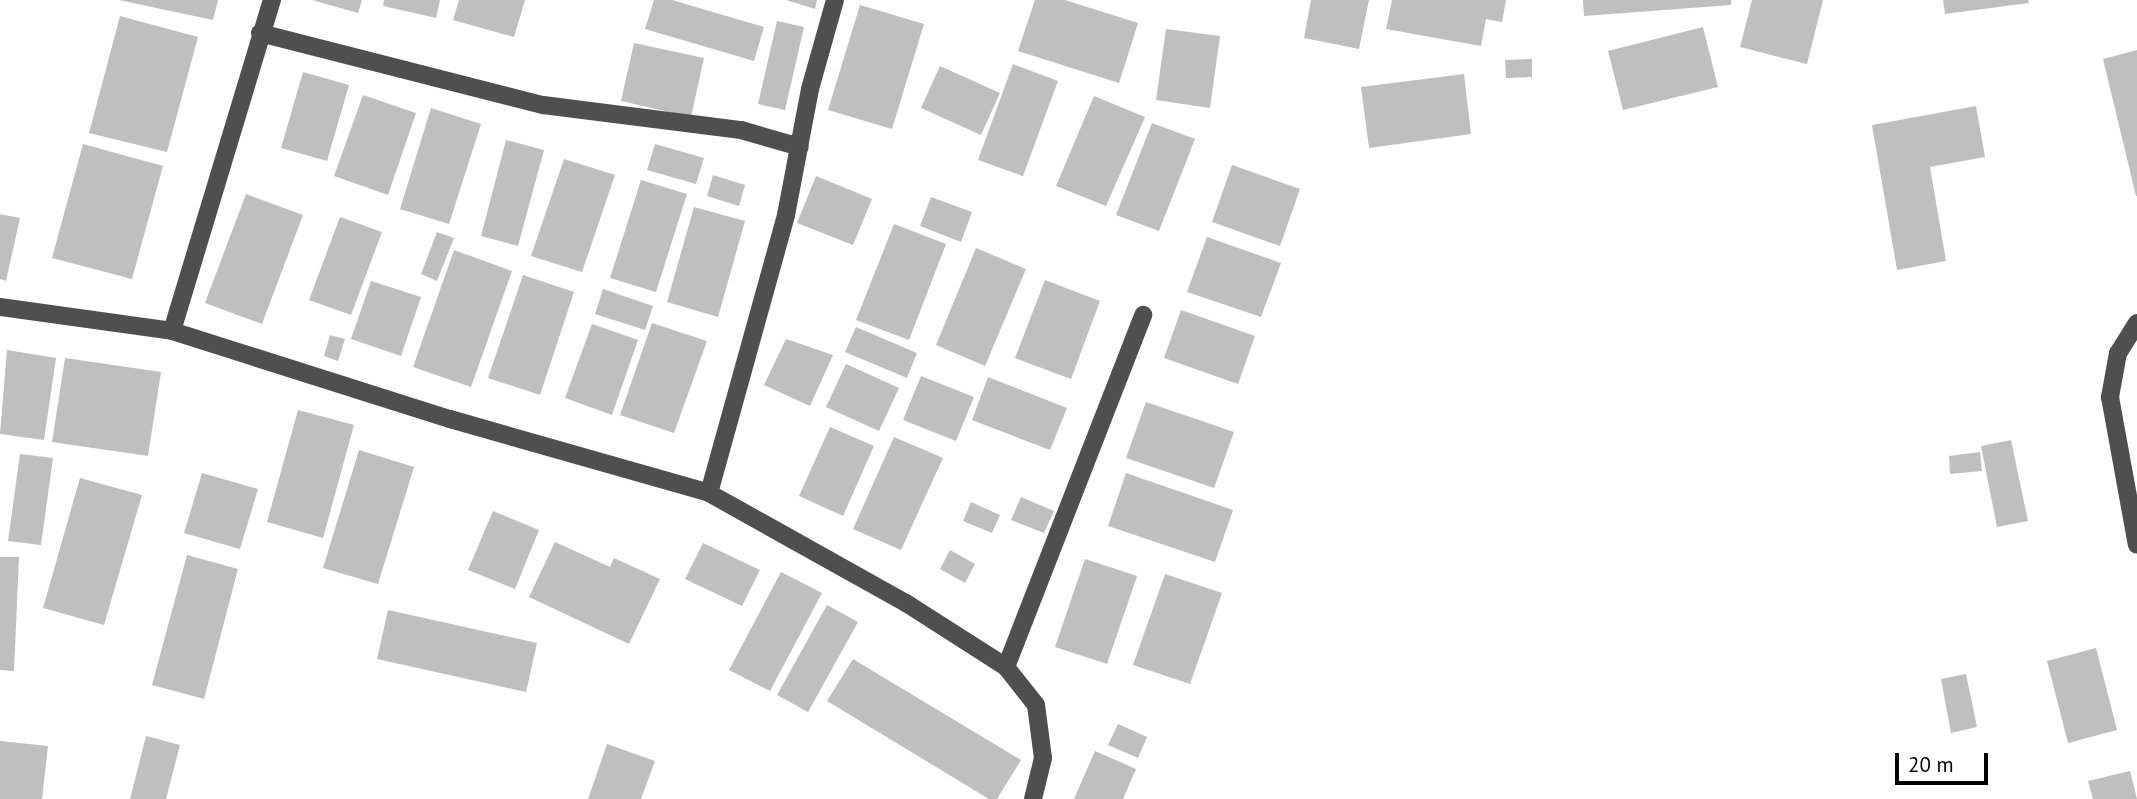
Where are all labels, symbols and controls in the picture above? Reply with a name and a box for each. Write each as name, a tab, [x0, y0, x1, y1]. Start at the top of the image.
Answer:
scale bar	[1899, 740, 1992, 784]
text: 20 m	[1908, 751, 1954, 778]

